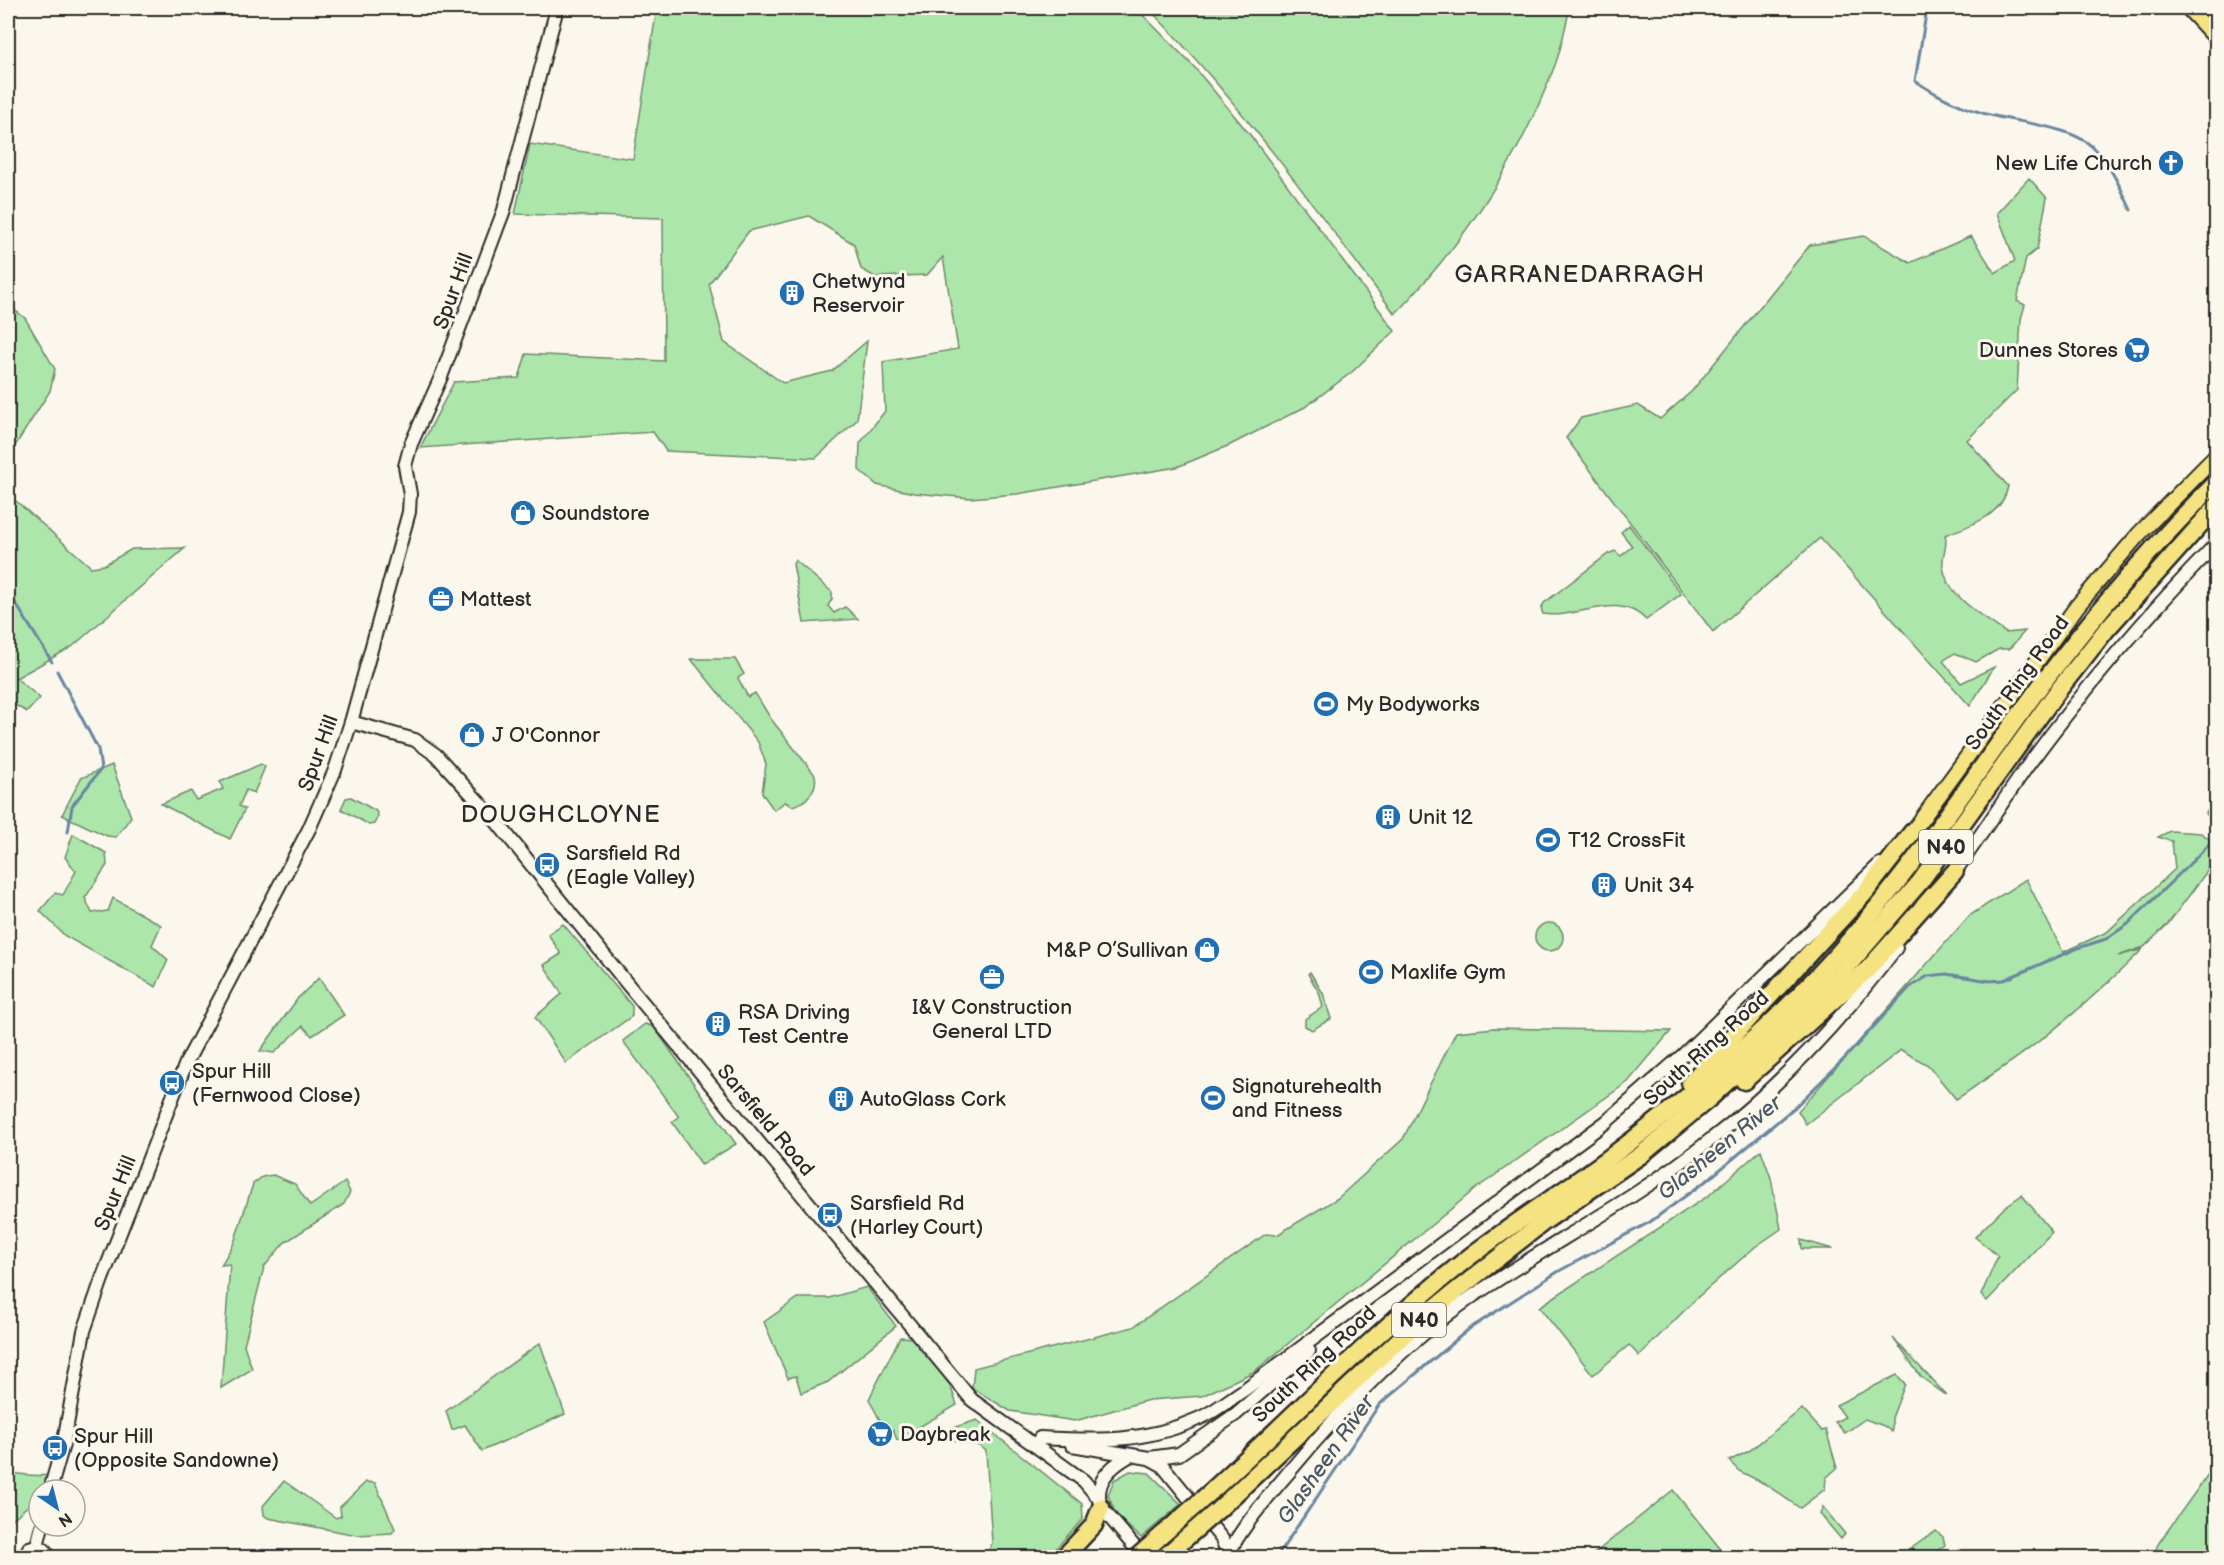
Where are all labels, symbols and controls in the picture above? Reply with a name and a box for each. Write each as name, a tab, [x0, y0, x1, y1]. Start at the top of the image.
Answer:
church icon: New Life Church	[2156, 148, 2186, 178]
place label: New Life Church	[1995, 151, 2152, 176]
street label: Spur Hill	[428, 250, 479, 333]
district label: GARRANEDARRAGH	[1454, 260, 1706, 289]
place label: Chetwynd Reservoir	[812, 269, 906, 318]
building icon: Chetwynd Reservoir	[777, 278, 807, 308]
supermarket icon: Dunnes Stores	[2122, 335, 2152, 365]
place label: Dunnes Stores	[1979, 338, 2118, 363]
shop icon: Soundstore	[508, 498, 538, 528]
place label: Soundstore	[542, 501, 650, 526]
office icon: Mattest	[426, 584, 456, 614]
place label: Mattest	[460, 587, 532, 612]
street label: South Ring Road	[1960, 611, 2075, 755]
sports icon: My Bodyworks	[1311, 689, 1341, 719]
place label: My Bodyworks	[1346, 692, 1480, 717]
street label: Spur Hill	[293, 712, 344, 795]
shop icon: J O'Connor	[457, 720, 487, 750]
place label: J O'Connor	[492, 723, 600, 748]
district label: DOUGHCLOYNE	[461, 800, 661, 829]
building icon: Unit 12	[1373, 802, 1403, 832]
place label: Unit 12	[1408, 805, 1473, 830]
sports icon: T12 CrossFit	[1533, 825, 1563, 855]
place label: T12 CrossFit	[1568, 828, 1686, 853]
road number: N40	[1919, 830, 1973, 864]
place label: Sarsfield Rd (Eagle Valley)	[566, 841, 695, 890]
bus stop icon: Sarsfield Rd (Eagle Valley)	[532, 850, 562, 880]
building icon: Unit 34	[1589, 870, 1619, 900]
place label: Unit 34	[1624, 873, 1694, 898]
shop icon: M&P O’Sullivan	[1192, 935, 1222, 965]
place label: M&P O’Sullivan	[1046, 938, 1188, 963]
sports icon: Maxlife Gym	[1356, 957, 1386, 987]
place label: Maxlife Gym	[1390, 960, 1506, 985]
office icon: I&V Construction General LTD	[977, 962, 1007, 992]
street label: South Ring Road	[1638, 986, 1774, 1111]
place label: I&V Construction General LTD	[912, 995, 1072, 1044]
place label: RSA Driving Test Centre	[738, 1000, 850, 1049]
building icon: RSA Driving Test Centre	[703, 1009, 733, 1039]
place label: Spur Hill (Fernwood Close)	[192, 1059, 361, 1108]
street label: Sarsfield Road	[712, 1059, 820, 1181]
bus stop icon: Spur Hill (Fernwood Close)	[157, 1068, 187, 1098]
place label: Signaturehealth and Fitness	[1232, 1074, 1382, 1123]
sports icon: Signaturehealth and Fitness	[1198, 1083, 1228, 1113]
building icon: AutoGlass Cork	[826, 1084, 856, 1114]
place label: AutoGlass Cork	[860, 1087, 1006, 1112]
water label: Glasheen River	[1653, 1089, 1789, 1206]
street label: Spur Hill	[89, 1152, 142, 1235]
place label: Sarsfield Rd (Harley Court)	[850, 1191, 983, 1240]
bus stop icon: Sarsfield Rd (Harley Court)	[815, 1200, 845, 1230]
street label: South Ring Road	[1247, 1301, 1381, 1428]
road number: N40	[1392, 1303, 1446, 1337]
water label: Glasheen River	[1272, 1388, 1382, 1530]
supermarket icon: Daybreak	[865, 1419, 895, 1449]
place label: Daybreak	[900, 1422, 991, 1447]
place label: Spur Hill (Opposite Sandowne)	[74, 1424, 279, 1473]
bus stop icon: Spur Hill (Opposite Sandowne)	[40, 1433, 70, 1463]
north arrow	[27, 1478, 87, 1538]
text: N	[54, 1508, 75, 1530]

